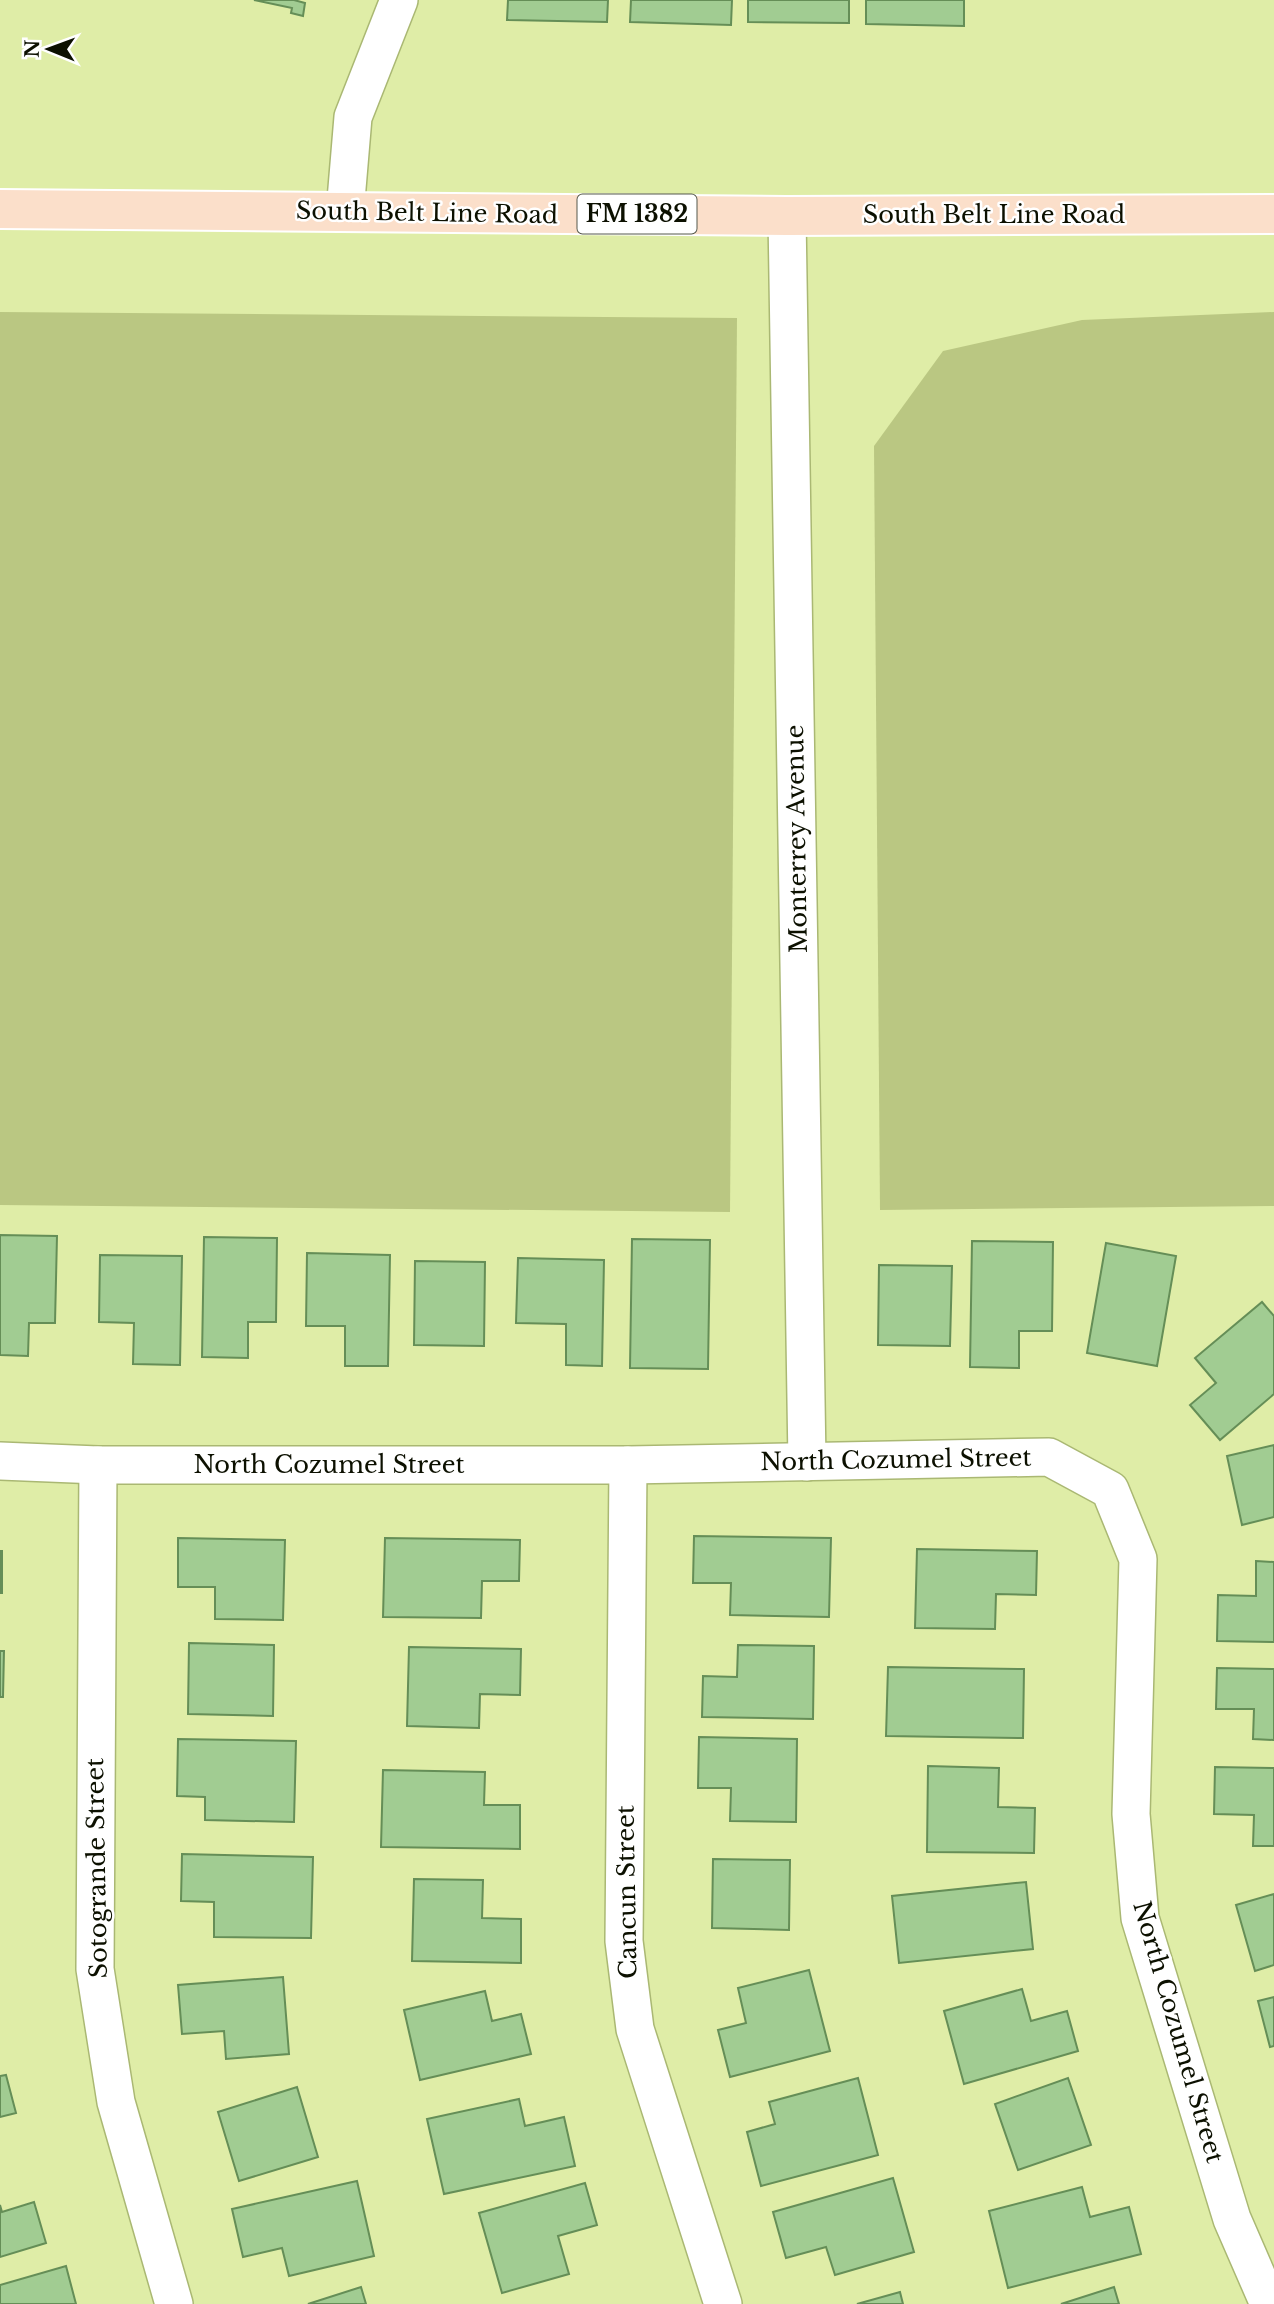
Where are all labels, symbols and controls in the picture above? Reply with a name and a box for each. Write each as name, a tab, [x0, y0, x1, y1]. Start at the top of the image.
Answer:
north arrow	[14, 14, 84, 84]
text: N	[21, 39, 44, 58]
road number: FM 1382	[578, 195, 696, 234]
street label: South Belt Line Road	[296, 196, 558, 229]
street label: South Belt Line Road	[863, 200, 1125, 229]
street label: Monterrey Avenue	[780, 724, 813, 954]
street label: North Cozumel Street	[760, 1443, 1032, 1476]
street label: North Cozumel Street	[193, 1450, 465, 1479]
street label: Sotogrande Street	[80, 1757, 113, 1979]
street label: Cancun Street	[610, 1805, 643, 1979]
street label: North Cozumel Street	[1127, 1898, 1230, 2166]

